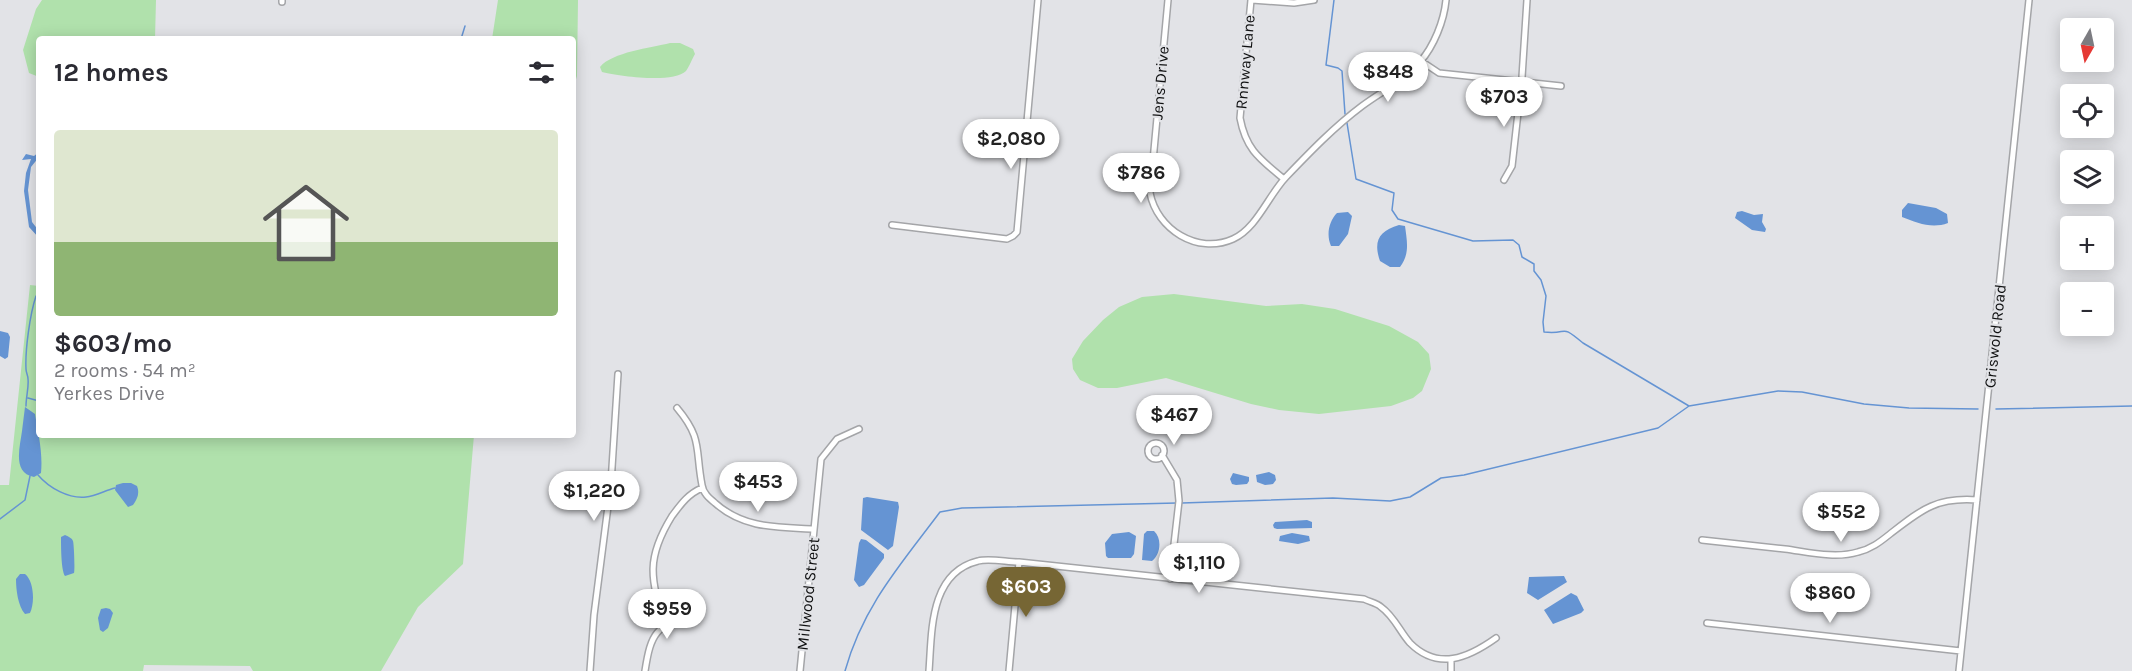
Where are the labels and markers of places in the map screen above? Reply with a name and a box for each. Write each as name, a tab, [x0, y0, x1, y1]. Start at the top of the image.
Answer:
pin: $848	[1352, 52, 1424, 103]
pin: $703	[1468, 77, 1540, 128]
pin: $2,080	[962, 119, 1060, 170]
pin: $786	[1105, 153, 1177, 204]
pin: $467	[1138, 395, 1210, 446]
pin: $453	[722, 462, 794, 513]
pin: $1,220	[545, 471, 643, 522]
pin: $552	[1805, 492, 1877, 543]
pin: $1,110	[1150, 543, 1248, 594]
pin: $603	[990, 567, 1062, 618]
pin: $860	[1794, 573, 1866, 624]
pin: $959	[631, 589, 703, 640]

